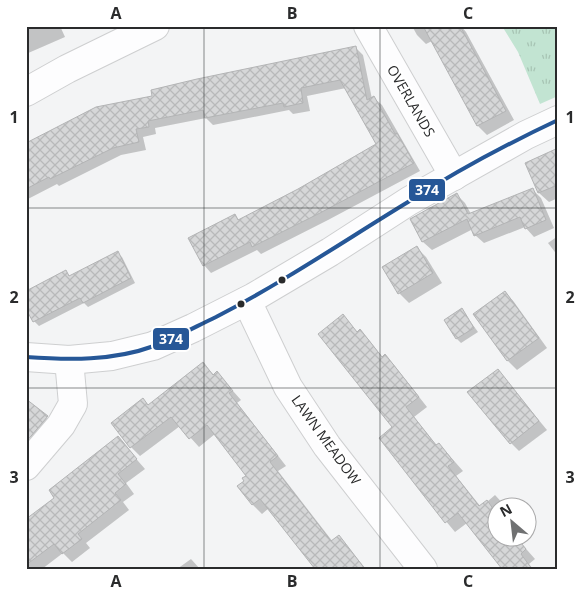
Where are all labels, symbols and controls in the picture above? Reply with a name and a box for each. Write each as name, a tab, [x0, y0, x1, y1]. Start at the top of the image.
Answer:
text: A	[110, 2, 122, 24]
text: B	[287, 2, 297, 24]
text: C	[463, 2, 473, 24]
street label: OVERLANDS	[383, 61, 440, 140]
text: 1	[9, 106, 19, 128]
text: 1	[565, 106, 575, 128]
line badge: 374	[408, 178, 446, 202]
text: 374	[415, 180, 439, 199]
unlabelled marker	[277, 275, 287, 285]
text: 2	[9, 286, 19, 308]
text: 2	[565, 286, 575, 308]
unlabelled marker	[236, 299, 246, 309]
line badge: 374	[152, 327, 190, 351]
text: 374	[159, 329, 183, 348]
street label: LAWN MEADOW	[287, 391, 365, 488]
text: 3	[9, 466, 19, 488]
text: 3	[565, 466, 575, 488]
north arrow	[486, 498, 536, 548]
text: N	[496, 499, 515, 521]
text: A	[110, 570, 122, 592]
text: B	[287, 570, 297, 592]
text: C	[463, 570, 473, 592]

